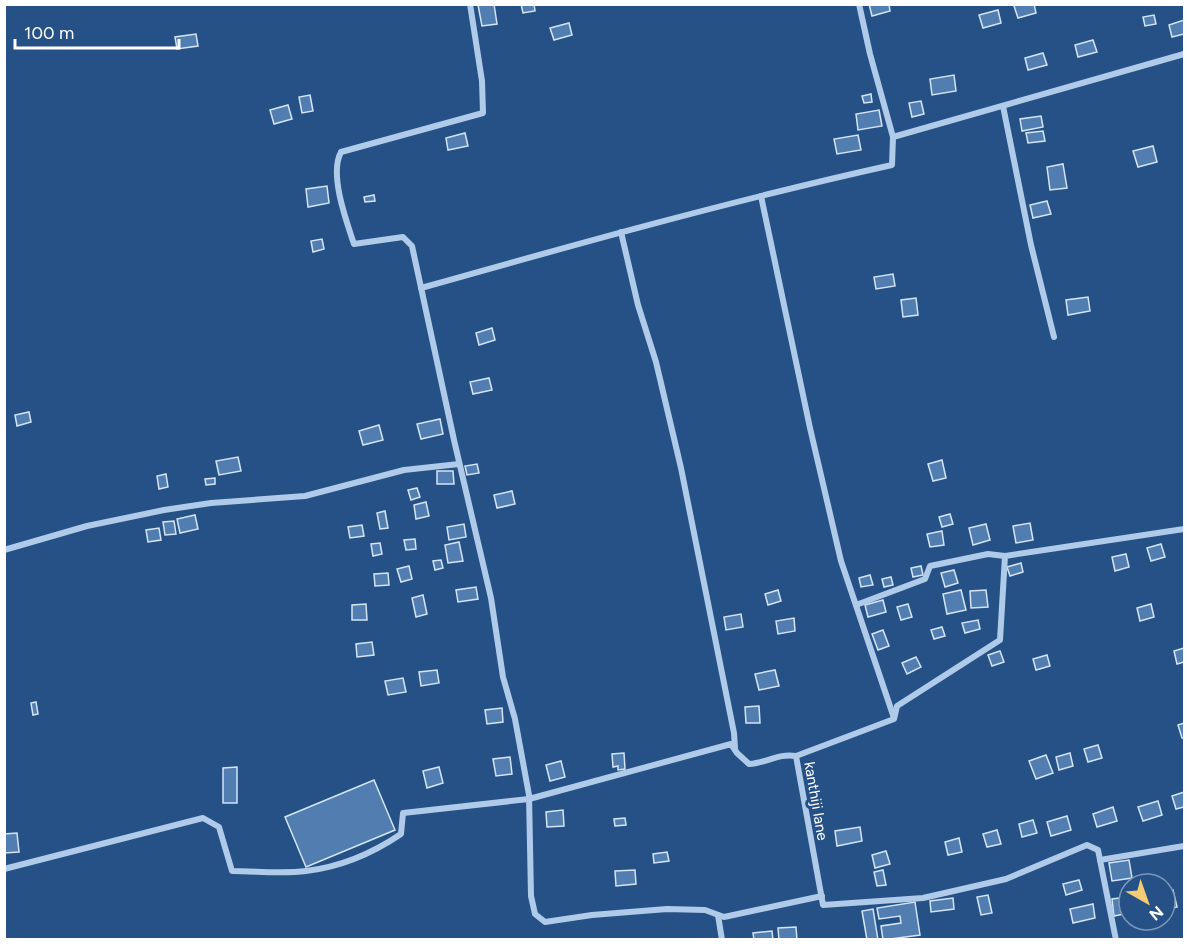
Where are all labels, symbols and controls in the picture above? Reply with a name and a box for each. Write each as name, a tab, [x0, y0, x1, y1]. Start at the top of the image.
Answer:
scale bar	[15, 12, 178, 50]
text: 100 m	[24, 22, 74, 44]
street label: kanthiji lane	[800, 760, 832, 842]
north arrow	[1117, 872, 1177, 932]
text: N	[1145, 902, 1167, 924]

